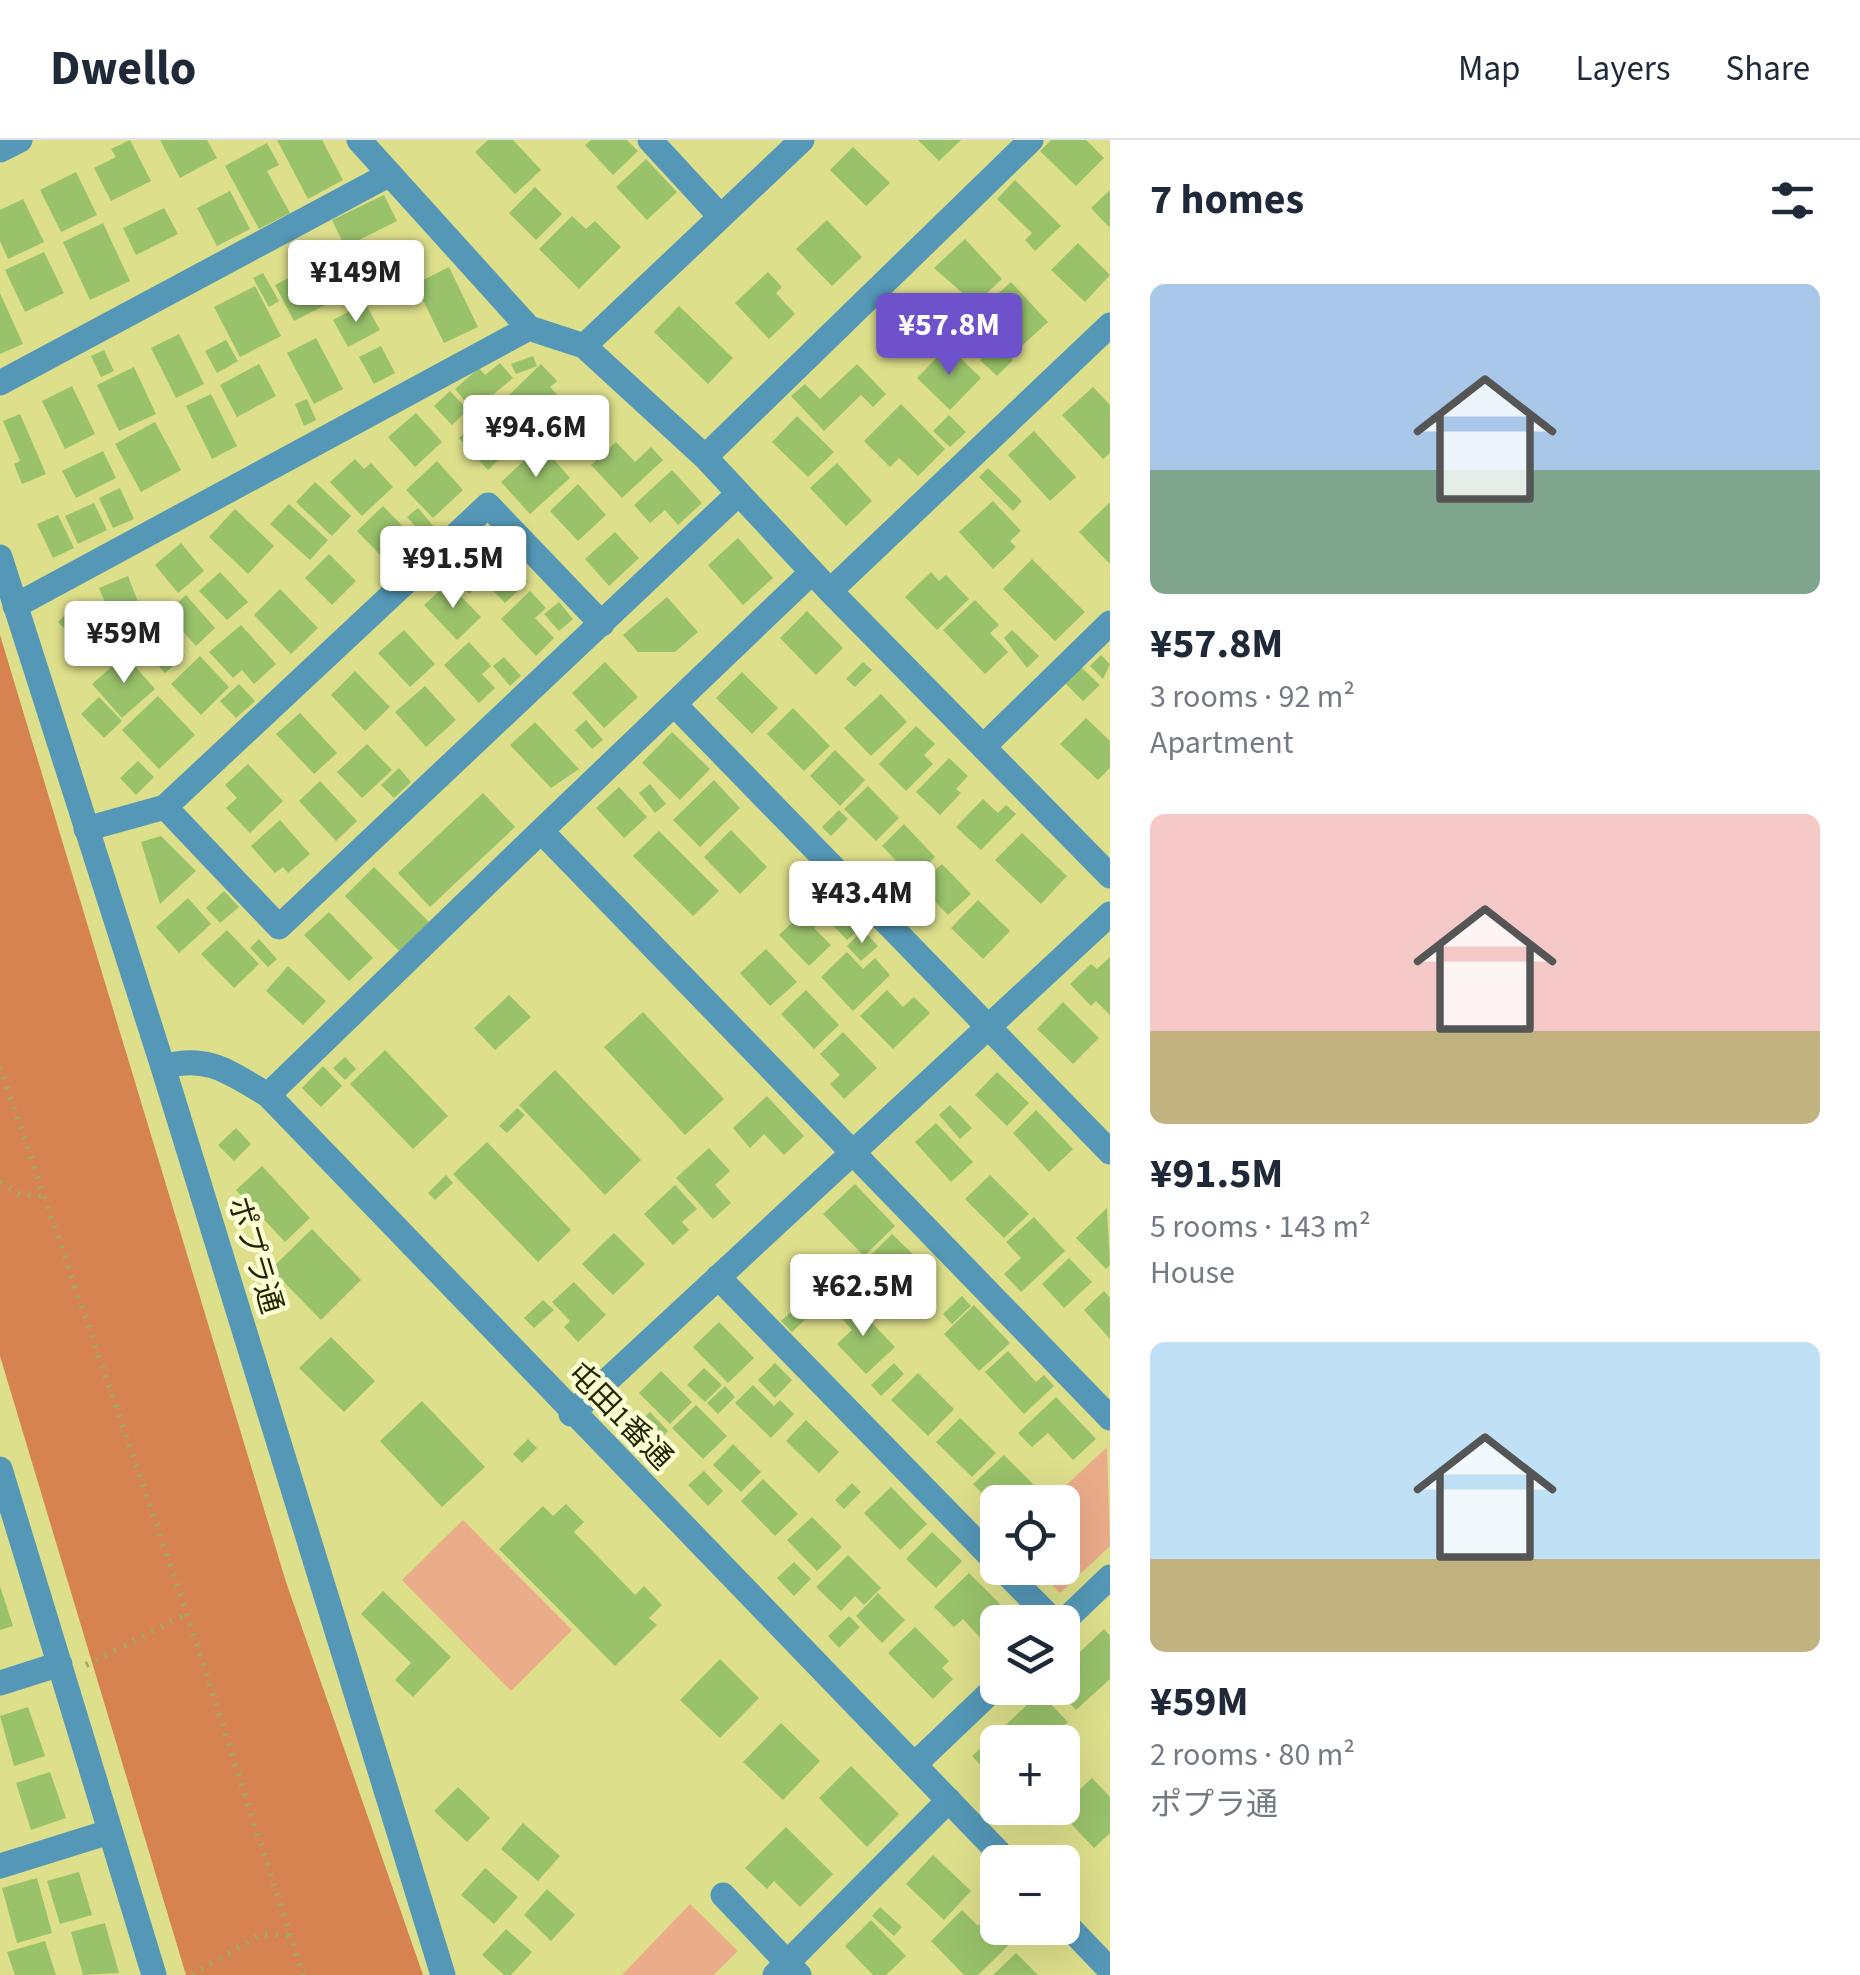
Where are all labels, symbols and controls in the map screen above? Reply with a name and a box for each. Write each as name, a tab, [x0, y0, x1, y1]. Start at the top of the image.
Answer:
text: Dwello	[50, 35, 196, 103]
text: Map	[1458, 44, 1521, 94]
text: Layers	[1576, 44, 1670, 94]
text: Share	[1725, 44, 1810, 94]
text: 7 homes	[1150, 170, 1304, 230]
icon: filters	[1765, 173, 1820, 228]
pin: ¥149M	[286, 240, 426, 325]
text: ¥149M	[310, 249, 402, 295]
pin: ¥57.8M	[868, 293, 1030, 378]
text: ¥57.8M	[898, 302, 1000, 348]
icon: home	[1395, 349, 1575, 529]
pin: ¥94.6M	[455, 395, 617, 480]
text: ¥94.6M	[485, 404, 587, 450]
pin: ¥91.5M	[372, 526, 534, 611]
text: ¥91.5M	[402, 535, 504, 581]
pin: ¥59M	[65, 601, 183, 686]
text: ¥59M	[86, 610, 162, 656]
text: ¥57.8M	[1150, 614, 1283, 674]
text: 3 rooms · 92 m²	[1150, 674, 1355, 720]
text: Apartment	[1150, 720, 1293, 766]
pin: ¥43.4M	[781, 861, 943, 946]
text: ¥43.4M	[811, 870, 913, 916]
icon: home	[1395, 879, 1575, 1059]
text: ¥91.5M	[1150, 1144, 1283, 1204]
street label: ポプラ通	[217, 1191, 293, 1319]
text: 5 rooms · 143 m²	[1150, 1204, 1371, 1250]
text: House	[1150, 1250, 1235, 1296]
pin: ¥62.5M	[782, 1254, 944, 1339]
text: ¥62.5M	[812, 1263, 914, 1309]
street label: 屯田1番通	[558, 1353, 682, 1479]
icon: home	[1395, 1407, 1575, 1587]
map controls	[980, 1485, 1080, 1945]
button: locate	[980, 1485, 1080, 1585]
button: layers	[980, 1605, 1080, 1705]
text: ¥59M	[1150, 1672, 1249, 1732]
button: +	[980, 1725, 1080, 1825]
text: 2 rooms · 80 m²	[1150, 1732, 1355, 1778]
text: ポプラ通	[1150, 1782, 1278, 1828]
button: −	[980, 1845, 1080, 1945]

